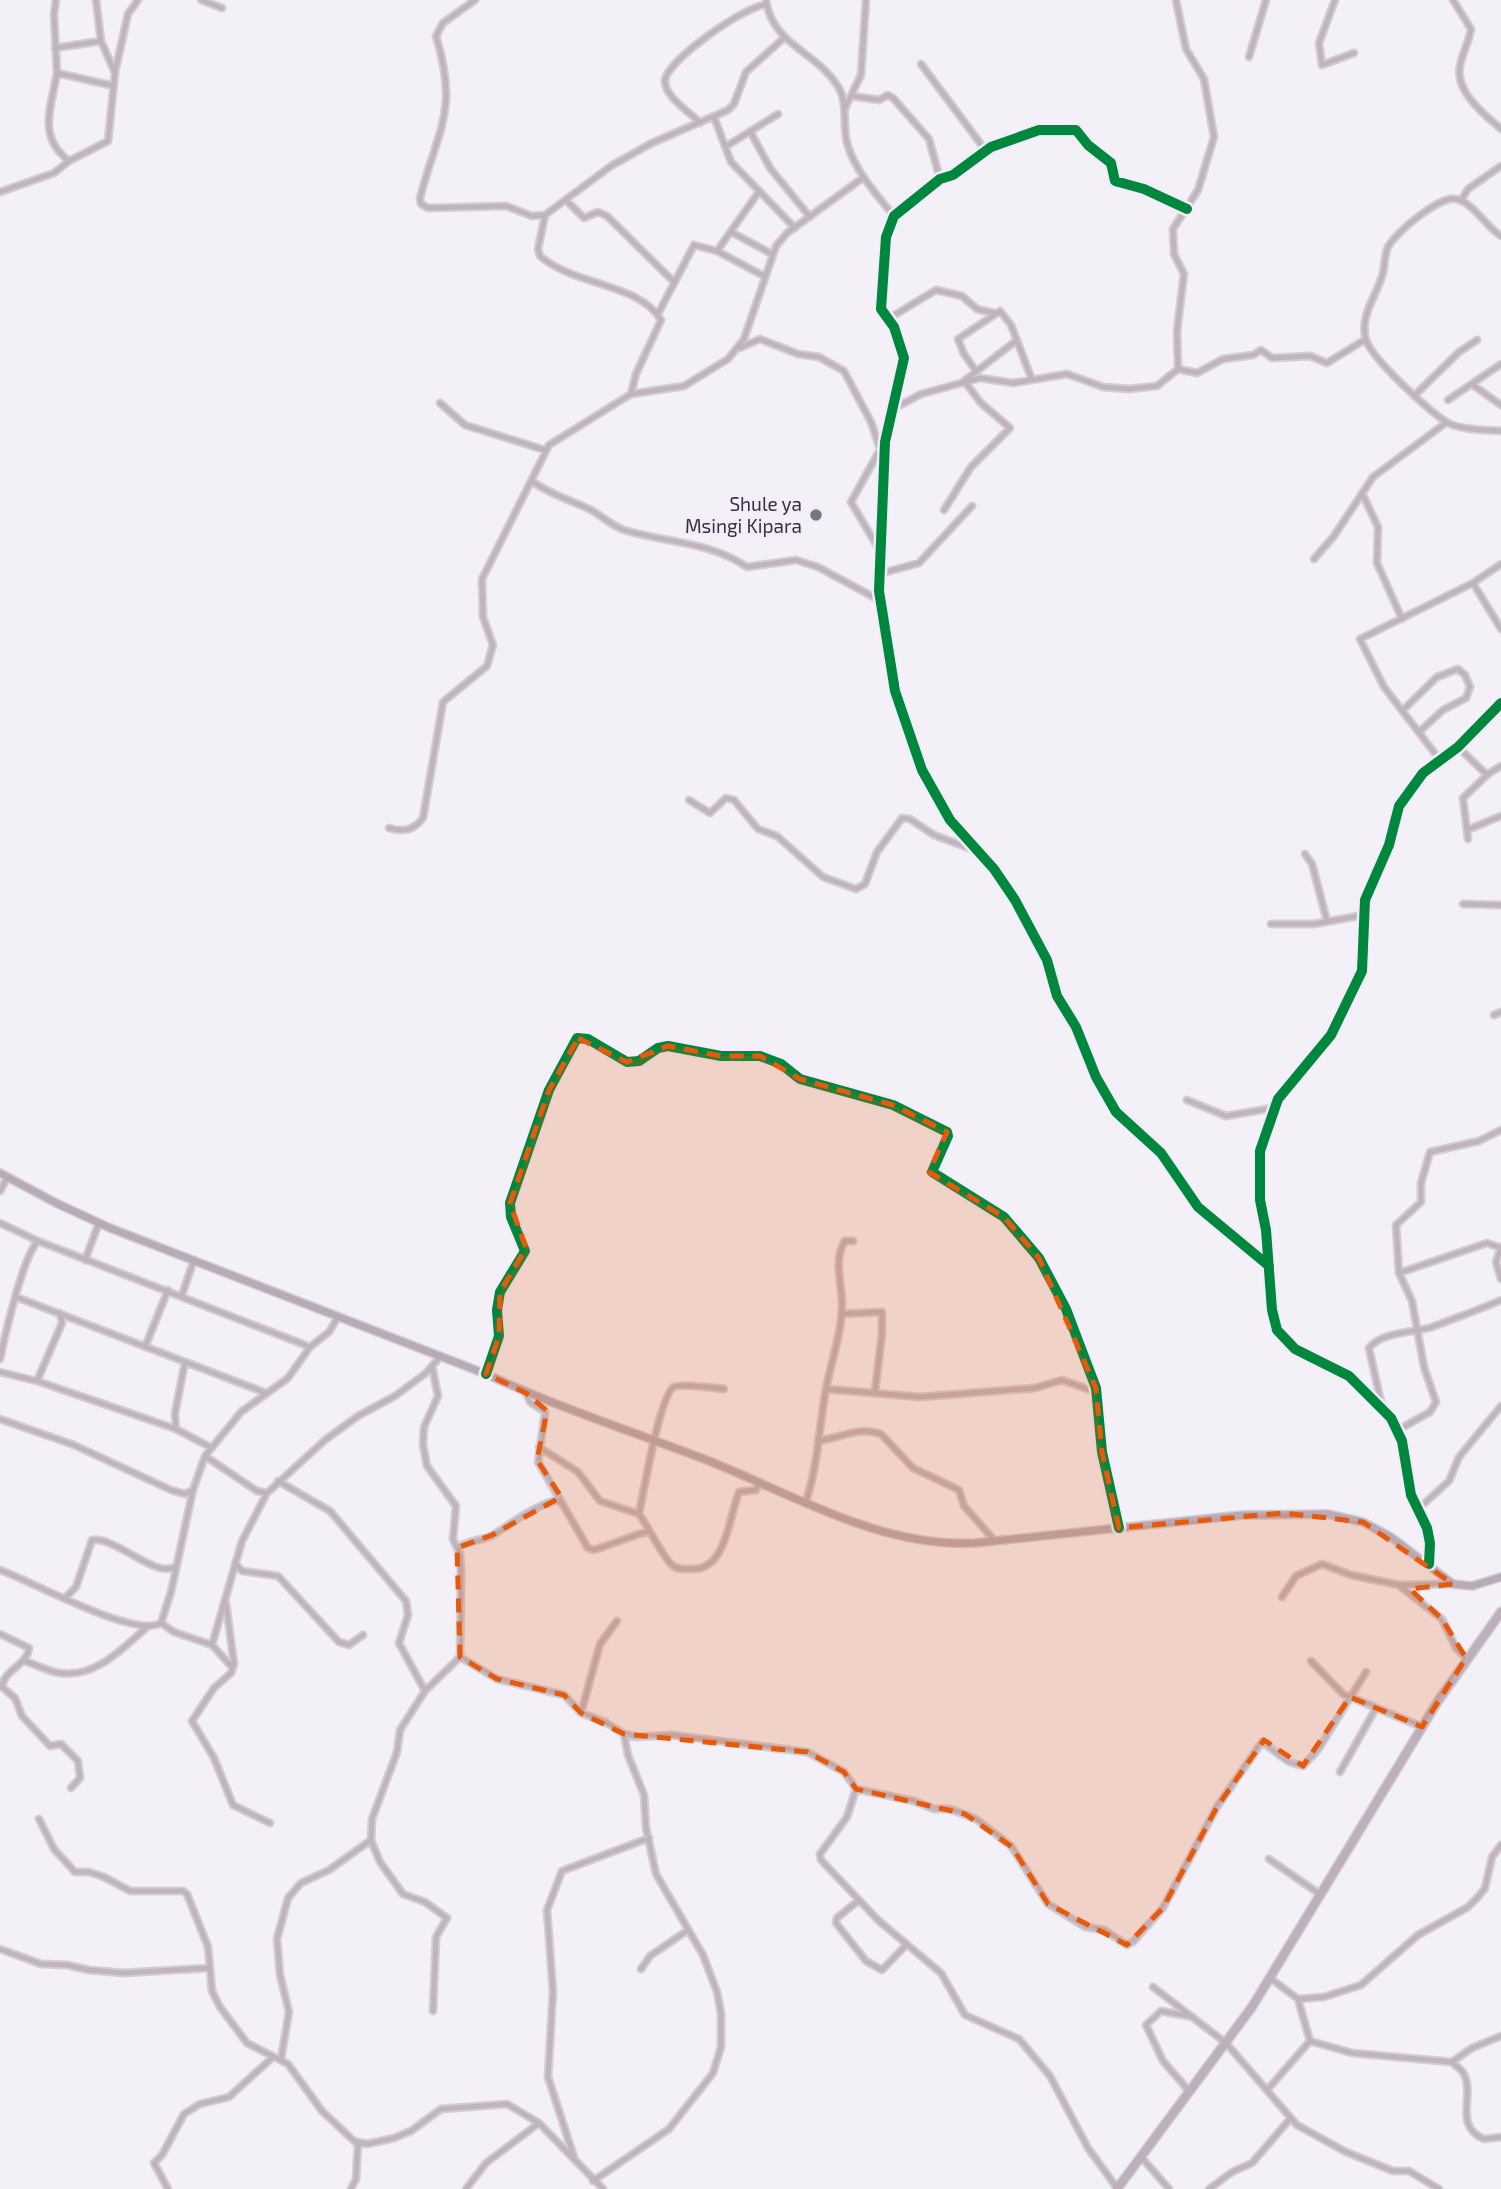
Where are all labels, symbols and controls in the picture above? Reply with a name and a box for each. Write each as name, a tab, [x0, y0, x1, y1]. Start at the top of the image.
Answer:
place label: Shule ya Msingi Kipara	[685, 492, 802, 537]
marker: Shule ya Msingi Kipara	[808, 507, 824, 523]

